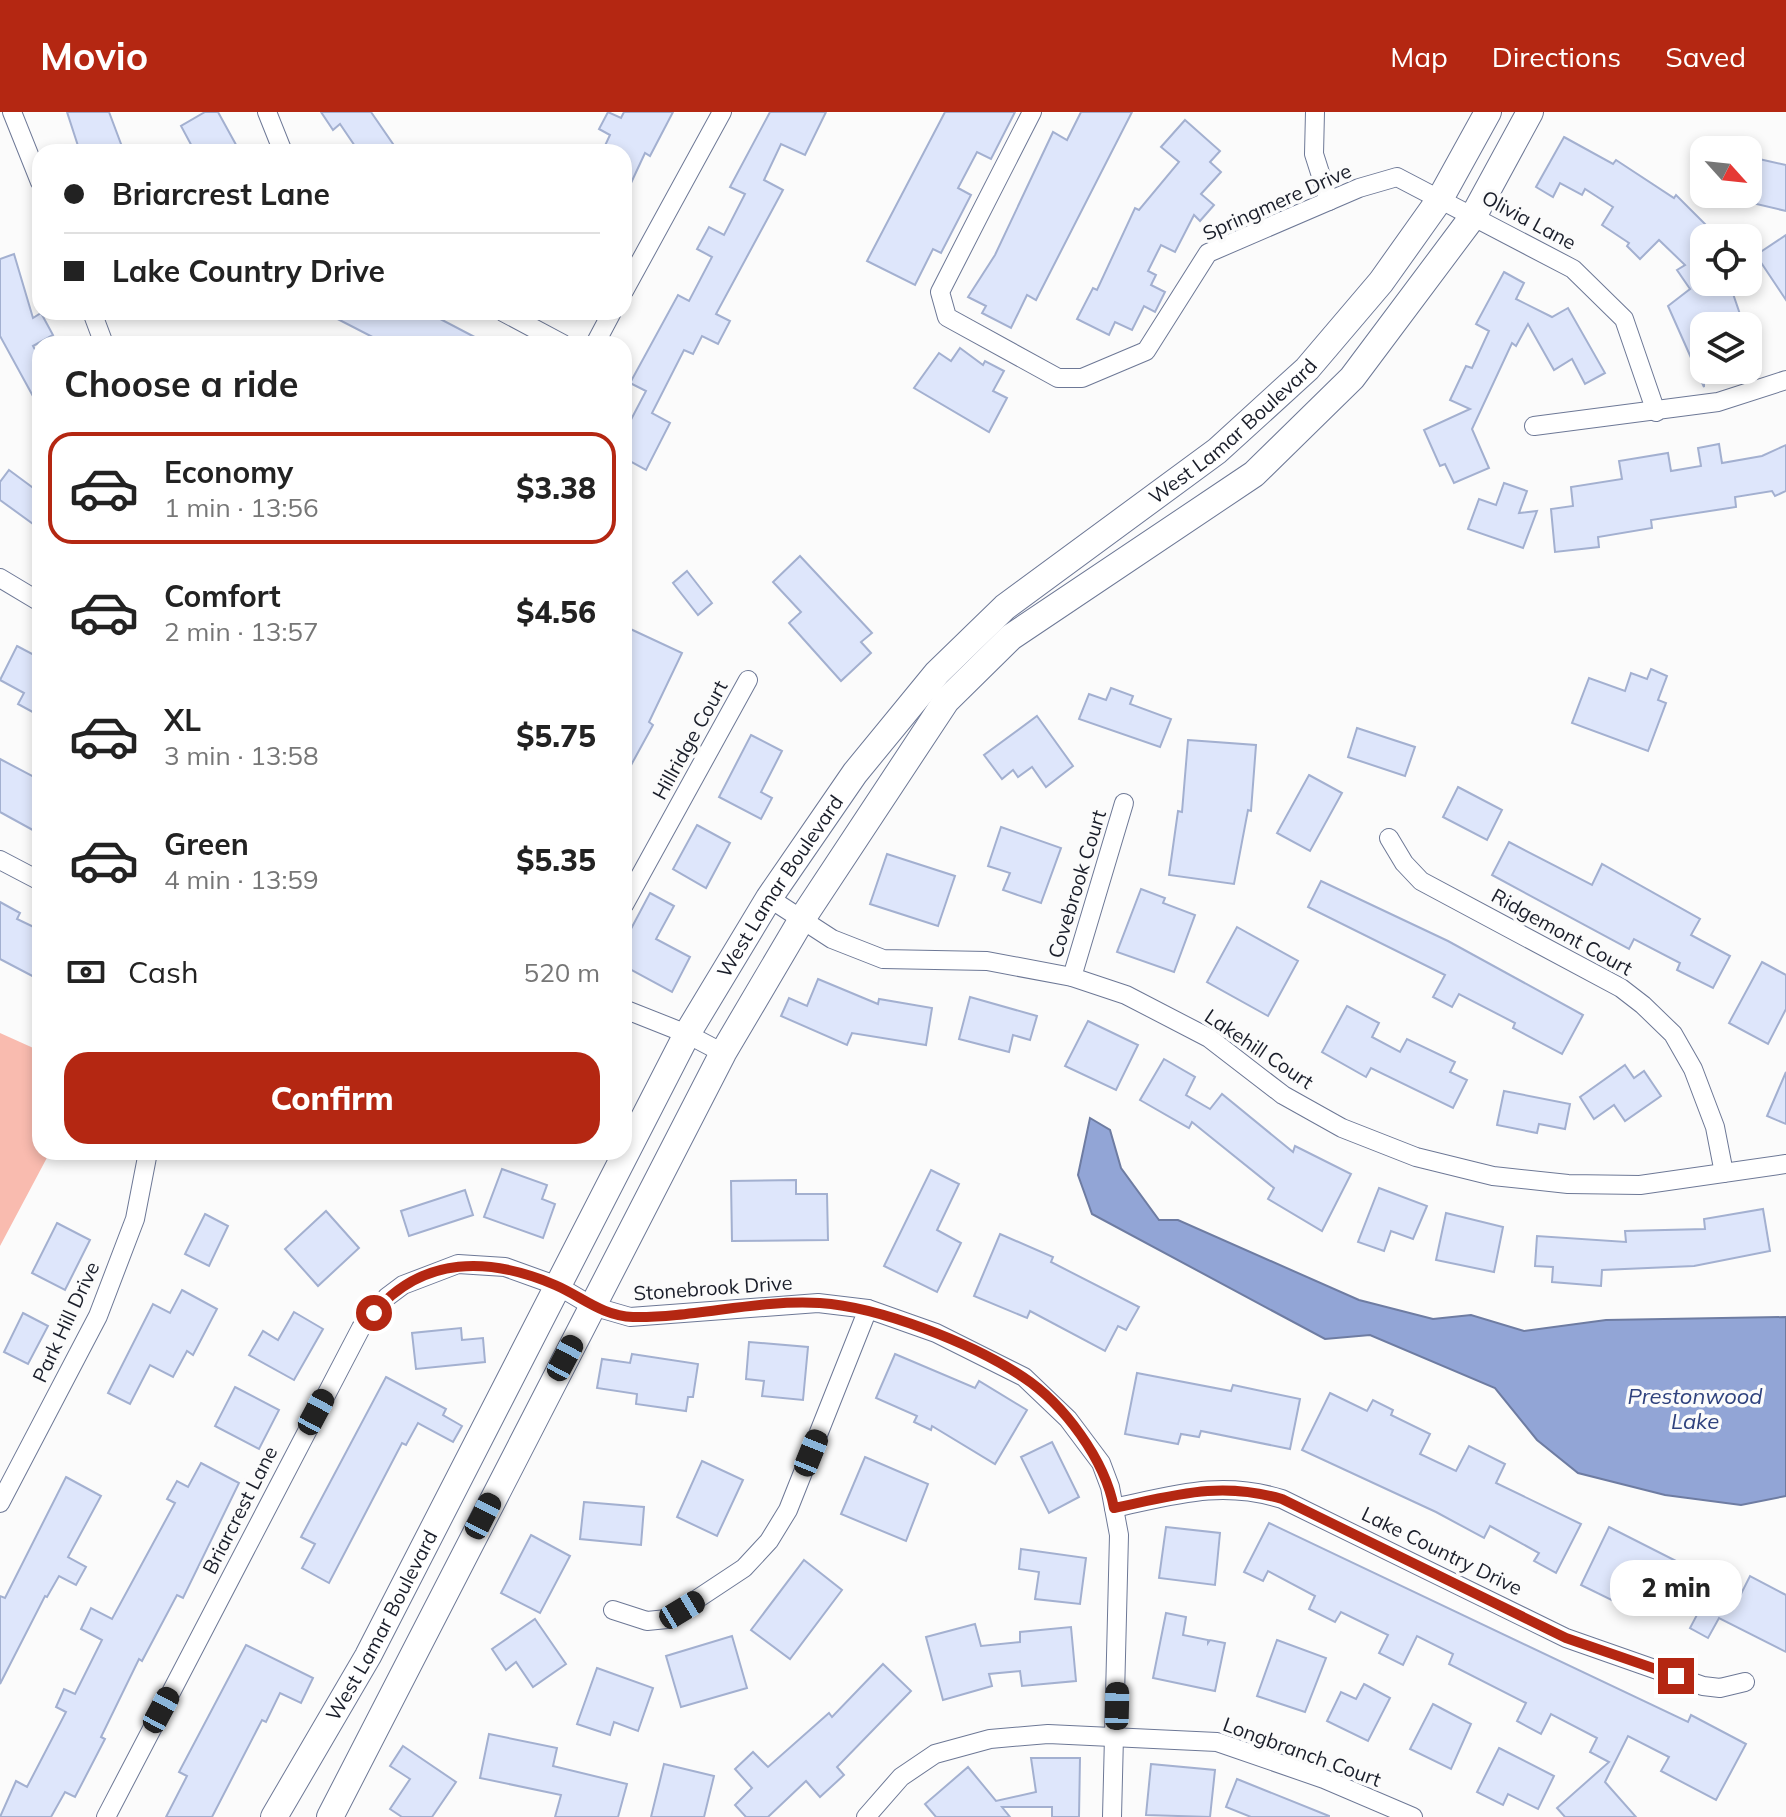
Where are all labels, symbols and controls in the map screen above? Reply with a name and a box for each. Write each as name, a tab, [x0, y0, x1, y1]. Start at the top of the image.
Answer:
text: Movio	[40, 32, 148, 80]
text: Map	[1390, 39, 1448, 74]
text: Directions	[1492, 39, 1621, 74]
text: Saved	[1665, 39, 1746, 74]
north arrow	[1690, 136, 1762, 208]
map controls	[1690, 136, 1762, 384]
street label: Springmere Drive	[1199, 158, 1355, 246]
text: Briarcrest Lane	[112, 175, 330, 213]
street label: Olivia Lane	[1478, 184, 1581, 255]
button: locate	[1690, 224, 1762, 296]
text: Lake Country Drive	[112, 252, 385, 290]
button: layers	[1690, 312, 1762, 384]
street label: West Lamar Boulevard	[1144, 354, 1322, 509]
text: Choose a ride	[64, 361, 298, 406]
icon: car	[68, 452, 140, 524]
text: Economy	[164, 453, 293, 491]
text: $3.38	[516, 469, 596, 507]
text: 1 min · 13:56	[164, 491, 319, 524]
icon: car	[68, 576, 140, 648]
text: Comfort	[164, 577, 281, 615]
text: $4.56	[516, 593, 596, 631]
text: 2 min · 13:57	[164, 615, 319, 648]
street label: Hillridge Court	[647, 676, 733, 804]
icon: car	[68, 700, 140, 772]
text: XL	[164, 701, 201, 739]
text: $5.75	[516, 717, 596, 755]
text: 3 min · 13:58	[164, 739, 319, 772]
street label: West Lamar Boulevard	[711, 790, 848, 982]
street label: Covebrook Court	[1042, 807, 1111, 961]
icon: car	[68, 824, 140, 896]
text: Green	[164, 825, 249, 863]
text: $5.35	[516, 841, 596, 879]
text: 4 min · 13:59	[164, 863, 319, 896]
street label: Ridgemont Court	[1487, 883, 1637, 981]
icon: cash	[64, 950, 108, 994]
text: Cash	[128, 953, 199, 991]
text: 520 m	[524, 956, 600, 989]
street label: Lakehill Court	[1200, 1003, 1318, 1094]
button: Confirm	[64, 1052, 600, 1144]
street label: Park Hill Drive	[27, 1257, 104, 1386]
street label: Stonebrook Drive	[633, 1269, 793, 1306]
route start	[356, 1295, 392, 1331]
car	[543, 1331, 587, 1385]
water label: Prestonwood Lake	[1628, 1382, 1763, 1435]
car	[294, 1385, 338, 1439]
car	[791, 1426, 831, 1480]
street label: Briarcrest Lane	[197, 1442, 283, 1578]
car	[461, 1489, 505, 1543]
street label: Lake Country Drive	[1358, 1501, 1527, 1600]
street label: West Lamar Boulevard	[320, 1526, 443, 1725]
callout: 2 min	[1610, 1560, 1742, 1616]
text: 2 min	[1641, 1571, 1711, 1604]
car	[655, 1587, 709, 1633]
route end	[1658, 1658, 1694, 1694]
car	[1105, 1682, 1129, 1730]
car	[139, 1683, 183, 1737]
street label: Longbranch Court	[1220, 1711, 1385, 1792]

